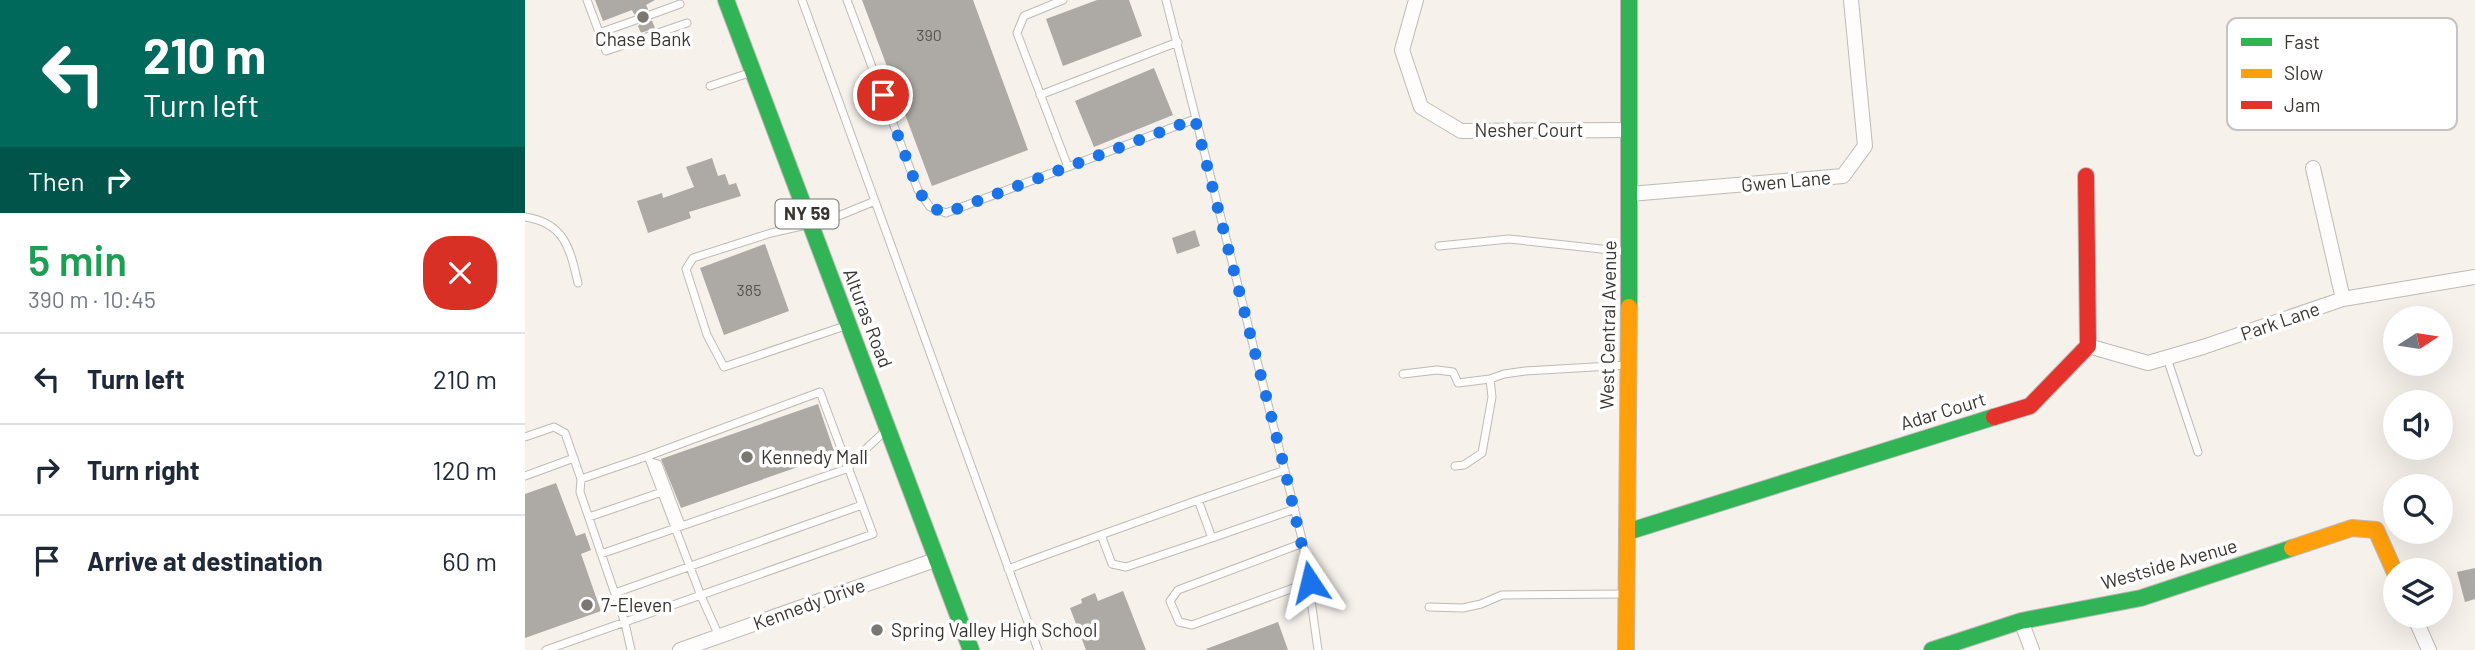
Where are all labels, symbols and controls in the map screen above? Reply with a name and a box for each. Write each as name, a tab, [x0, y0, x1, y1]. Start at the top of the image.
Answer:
marker: Chase Bank	[635, 9, 651, 25]
legend	[2227, 18, 2457, 130]
text: 210 m	[143, 25, 266, 84]
house number: 390	[916, 25, 942, 44]
place label: Chase Bank	[595, 27, 691, 50]
icon: left	[28, 28, 119, 119]
text: Fast	[2284, 30, 2320, 53]
text: Slow	[2284, 61, 2323, 84]
pin	[853, 65, 913, 125]
icon: arrive	[864, 76, 902, 114]
text: Turn left	[143, 85, 260, 123]
text: Jam	[2284, 93, 2320, 116]
street label: Nesher Court	[1474, 118, 1584, 141]
icon: right	[99, 161, 137, 199]
text: Then	[28, 165, 85, 196]
street label: Gwen Lane	[1740, 165, 1832, 196]
road number: NY 59	[775, 200, 839, 229]
text: 5 min	[28, 234, 127, 284]
button: close	[423, 236, 497, 310]
street label: West Central Avenue	[1595, 240, 1620, 410]
street label: Alturas Road	[839, 265, 898, 371]
house number: 385	[737, 280, 761, 299]
text: 390 m · 10:45	[28, 285, 156, 313]
street label: Park Lane	[2237, 296, 2322, 345]
north arrow	[2383, 306, 2453, 376]
map controls	[2383, 306, 2453, 628]
icon: left	[28, 360, 66, 398]
text: Turn left	[87, 363, 185, 394]
text: 210 m	[433, 363, 497, 394]
street label: Adar Court	[1897, 387, 1988, 434]
button: sound	[2383, 390, 2453, 460]
place label: Kennedy Mall	[761, 445, 868, 468]
marker: Kennedy Mall	[739, 449, 755, 465]
icon: right	[28, 451, 66, 489]
text: Turn right	[87, 454, 200, 485]
text: 120 m	[433, 454, 497, 485]
button: search	[2383, 474, 2453, 544]
street label: Westside Avenue	[2098, 533, 2240, 594]
icon: arrive	[28, 542, 66, 580]
text: Arrive at destination	[87, 545, 323, 576]
text: 60 m	[442, 545, 497, 576]
position arrow	[1273, 545, 1347, 619]
button: layers	[2383, 558, 2453, 628]
street label: Kennedy Drive	[750, 573, 868, 634]
place label: 7-Eleven	[601, 593, 672, 616]
marker: 7-Eleven	[579, 597, 595, 613]
place label: Spring Valley High School	[891, 618, 1097, 641]
marker: Spring Valley High School	[869, 622, 885, 638]

